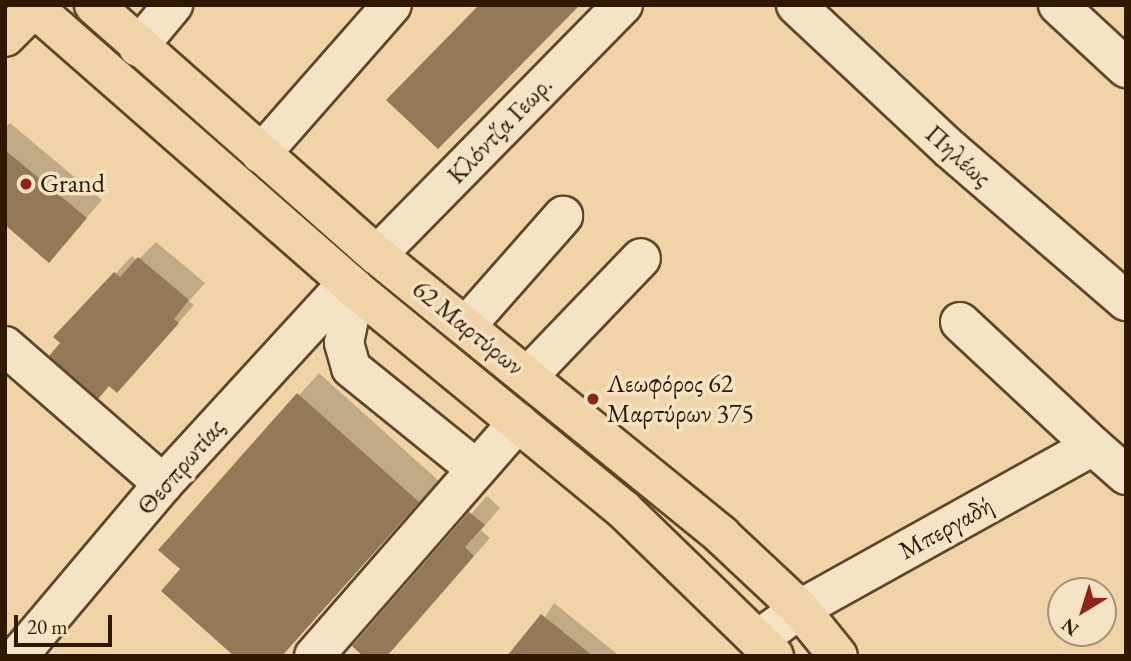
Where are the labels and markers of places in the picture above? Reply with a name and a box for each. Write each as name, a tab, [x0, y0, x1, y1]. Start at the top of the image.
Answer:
place label: Grand	[40, 168, 105, 200]
marker: Grand	[18, 176, 34, 192]
place label: Λεωφόρος 62 Μαρτύρων 375	[607, 368, 754, 430]
marker: Λεωφόρος 62 Μαρτύρων 375	[585, 391, 601, 407]

